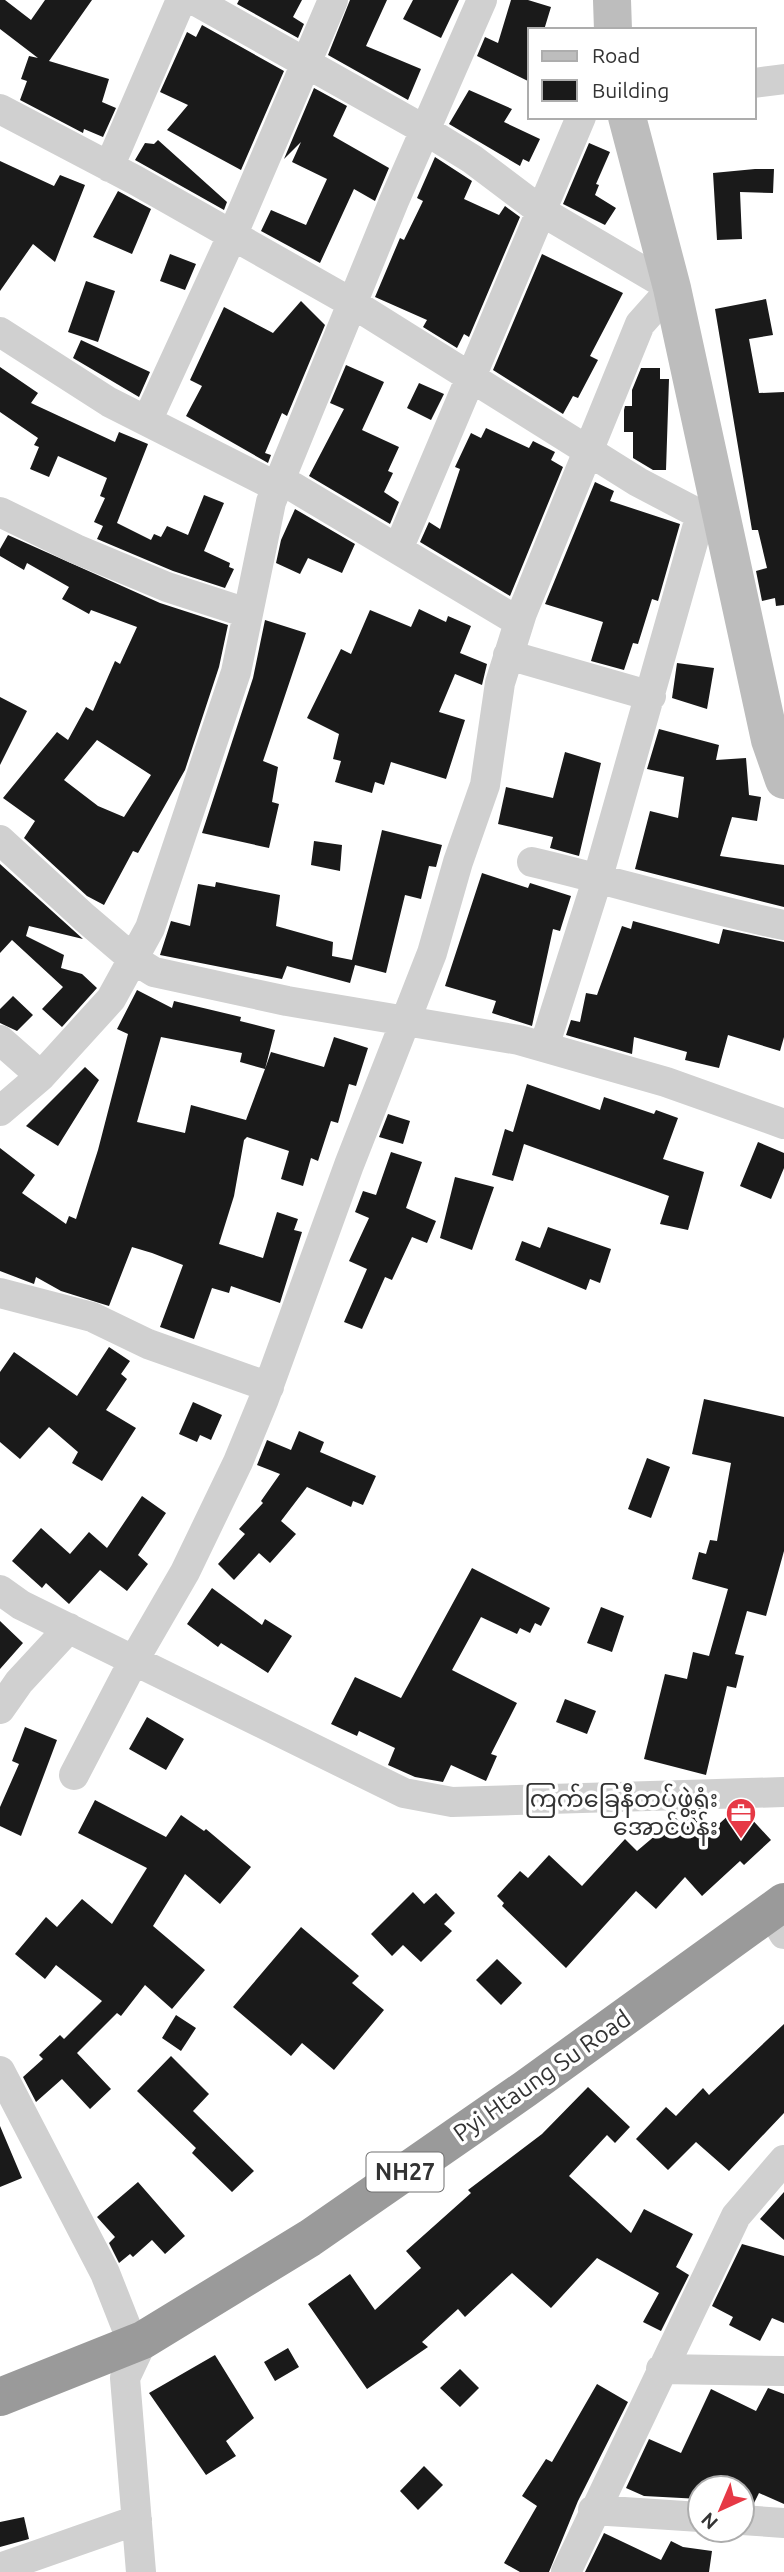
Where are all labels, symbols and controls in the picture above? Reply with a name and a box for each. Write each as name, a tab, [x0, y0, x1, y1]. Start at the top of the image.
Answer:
legend	[528, 28, 756, 119]
text: Road	[592, 43, 640, 67]
text: Building	[592, 78, 669, 102]
place label: ကြက်ခြေနီတပ်ဖွဲ့ရုံး အောင်ပန်း	[524, 1783, 718, 1846]
office icon: ကြက်ခြေနီတပ်ဖွဲ့ရုံး အောင်ပန်း	[724, 1796, 758, 1840]
street label: Pyi Htaung Su Road	[448, 2004, 635, 2147]
road number: NH27	[366, 2152, 444, 2192]
north arrow	[686, 2474, 756, 2544]
text: N	[696, 2508, 722, 2534]

